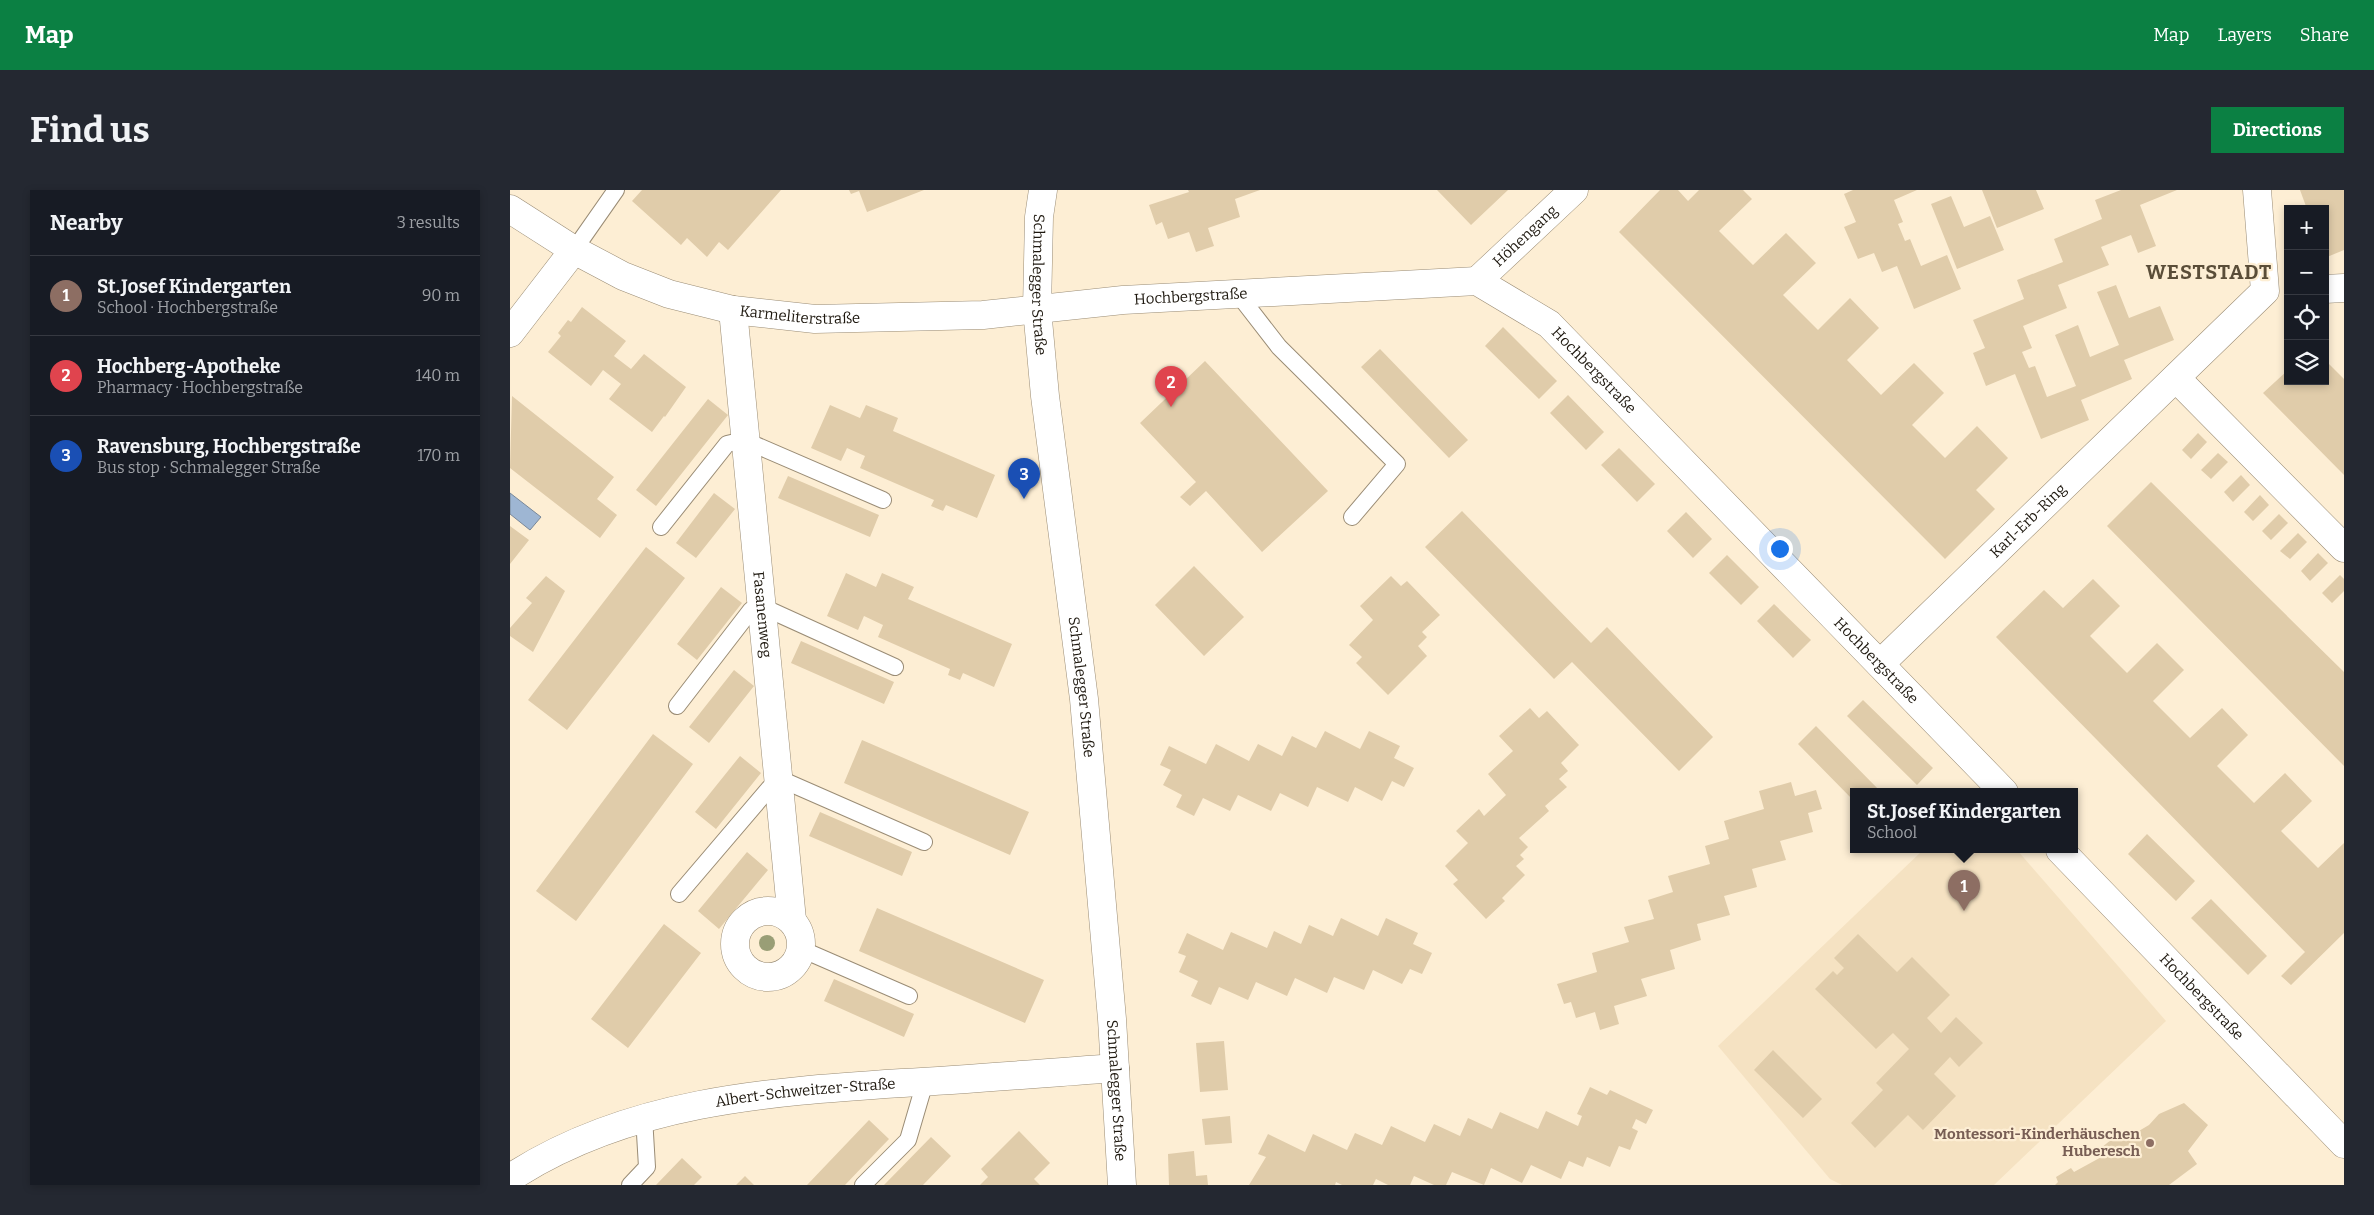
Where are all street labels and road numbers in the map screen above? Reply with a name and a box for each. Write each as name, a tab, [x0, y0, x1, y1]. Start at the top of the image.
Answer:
street label: Höhengang	[1489, 201, 1561, 270]
street label: Schmalegger Straße	[1028, 214, 1050, 356]
street label: Hochbergstraße	[1134, 284, 1248, 308]
street label: Karmeliterstraße	[739, 302, 860, 328]
street label: Hochbergstraße	[1548, 323, 1640, 417]
street label: Karl-Erb-Ring	[1986, 480, 2070, 562]
street label: Fasanenweg	[749, 571, 776, 659]
street label: Hochbergstraße	[1830, 614, 1922, 708]
street label: Schmalegger Straße	[1064, 616, 1098, 758]
street label: Hochbergstraße	[2156, 950, 2248, 1044]
street label: Schmalegger Straße	[1103, 1019, 1130, 1162]
street label: Albert-Schweitzer-Straße	[714, 1075, 896, 1111]

